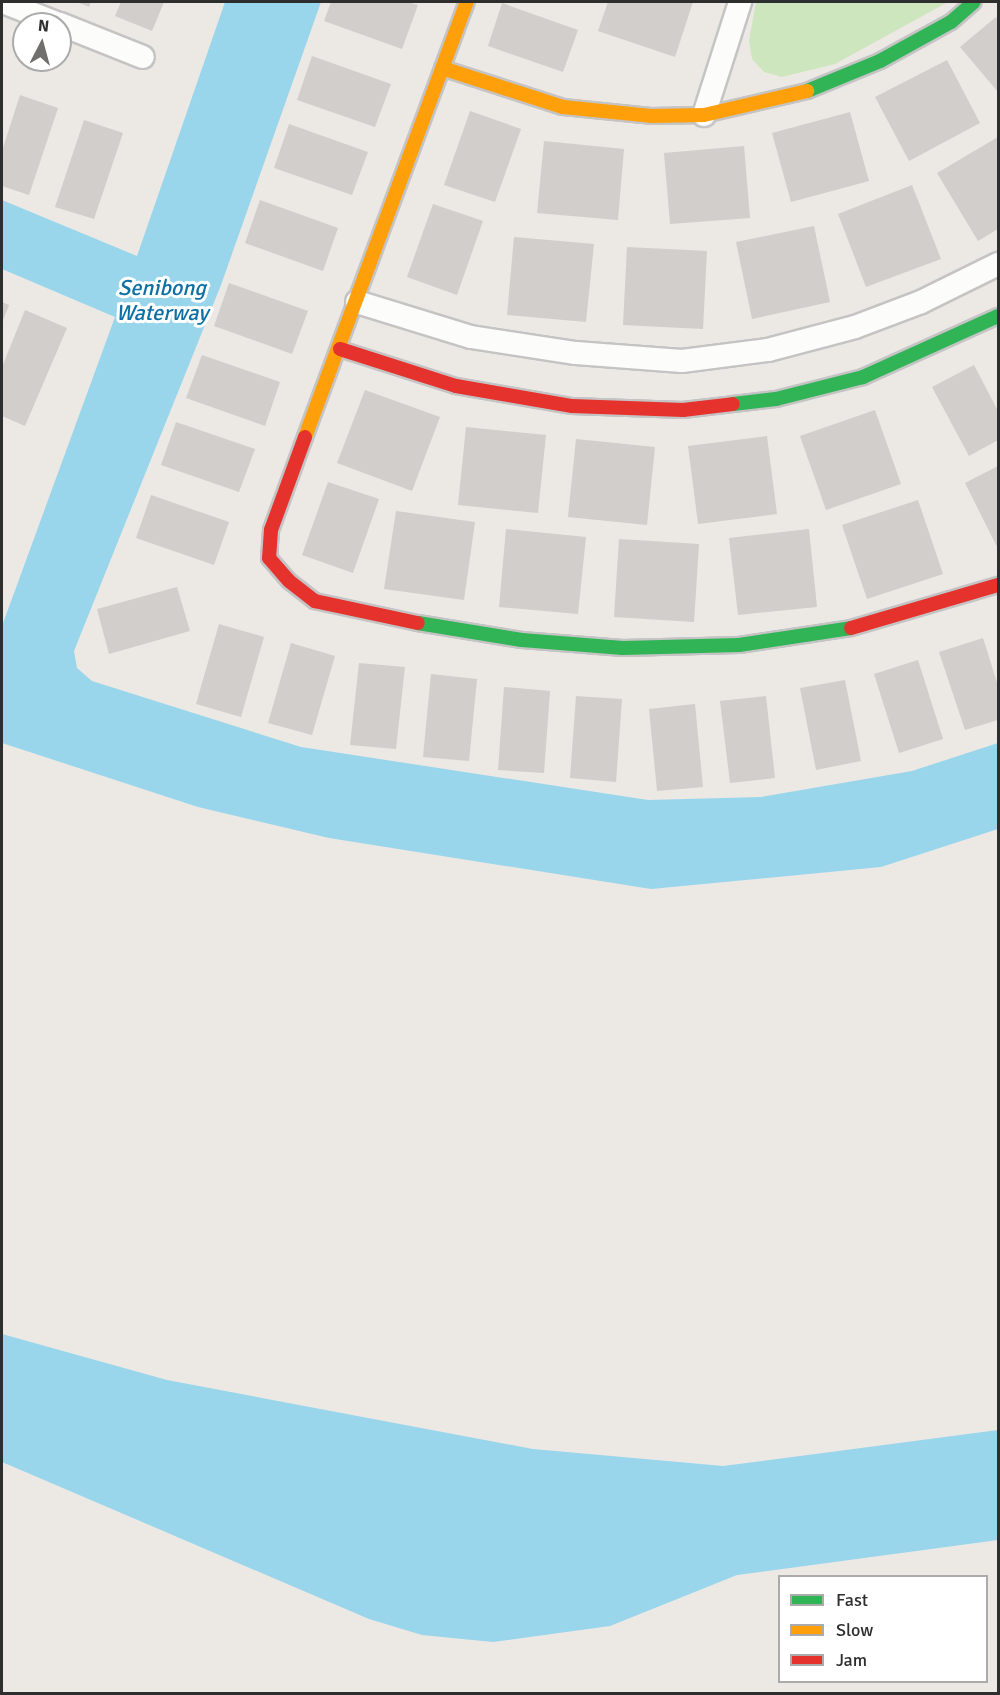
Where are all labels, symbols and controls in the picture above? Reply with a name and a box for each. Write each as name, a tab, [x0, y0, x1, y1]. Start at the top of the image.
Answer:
north arrow	[12, 12, 72, 72]
text: N	[37, 16, 50, 37]
water label: Senibong Waterway	[116, 274, 208, 326]
legend	[778, 1575, 988, 1683]
text: Fast	[836, 1589, 868, 1611]
text: Slow	[836, 1619, 873, 1641]
text: Jam	[836, 1649, 867, 1671]

